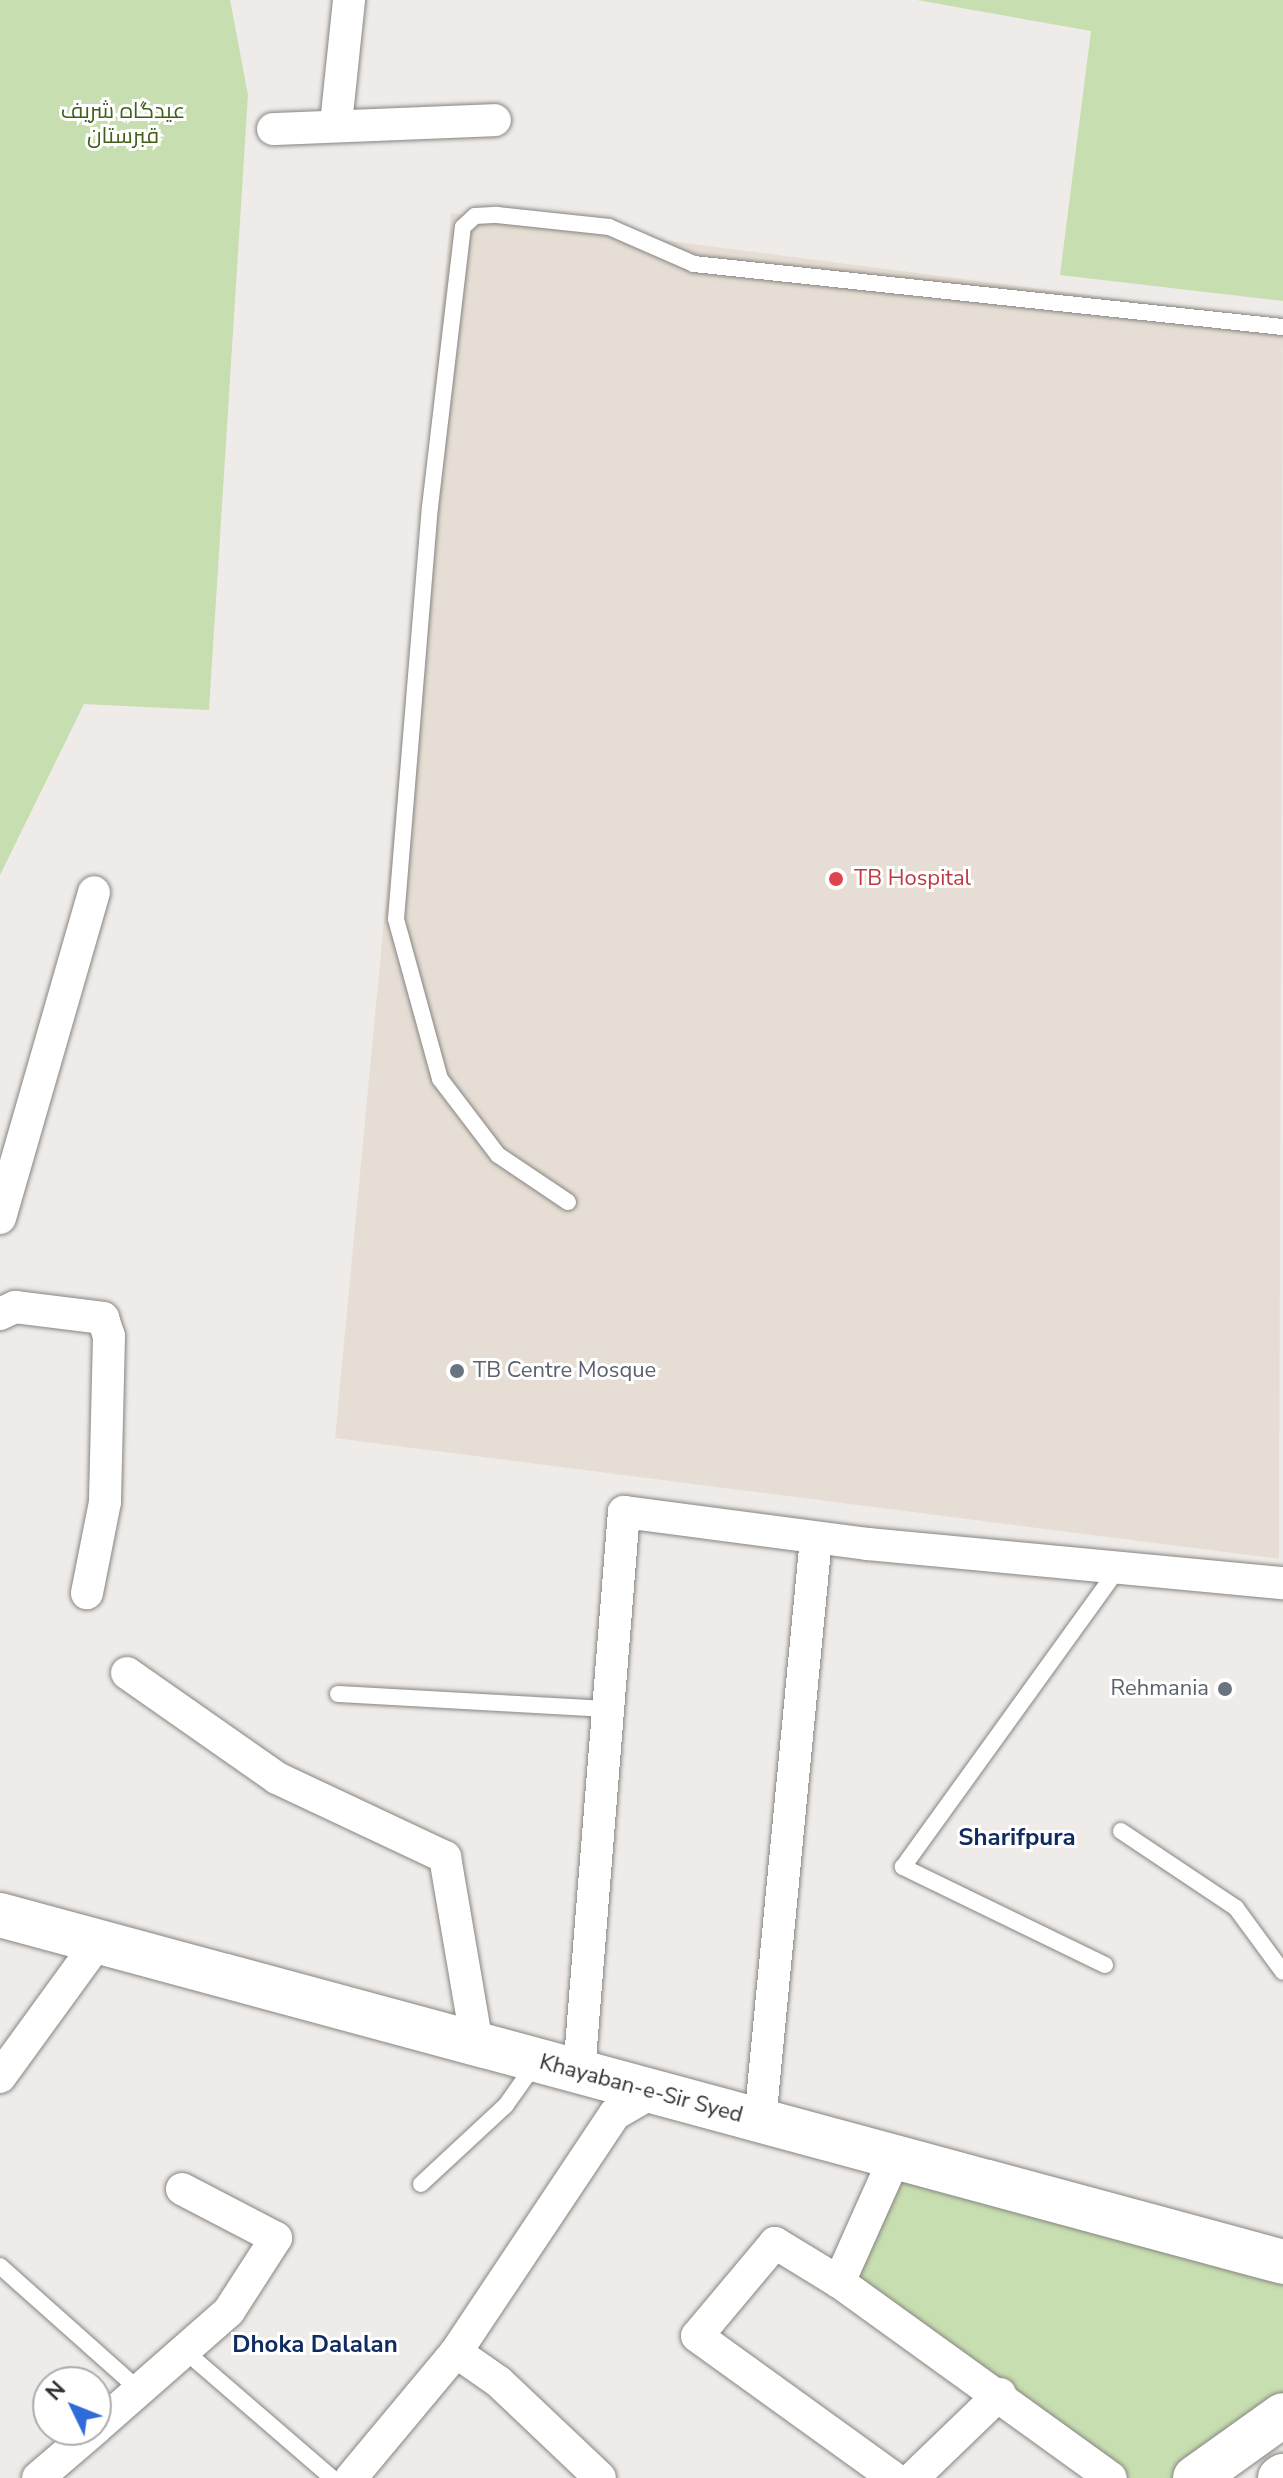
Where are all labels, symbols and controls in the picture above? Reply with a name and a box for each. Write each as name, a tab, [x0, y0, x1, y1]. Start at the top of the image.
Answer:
park label: عیدگاہ شریف قبرستان	[61, 98, 185, 150]
place label: TB Hospital	[854, 866, 971, 892]
marker: TB Hospital	[825, 868, 847, 890]
place label: TB Centre Mosque	[473, 1358, 656, 1384]
marker: TB Centre Mosque	[448, 1362, 466, 1380]
place label: Rehmania	[1111, 1676, 1209, 1702]
marker: Rehmania	[1216, 1680, 1234, 1698]
district label: Sharifpura	[958, 1824, 1076, 1852]
street label: Khayaban-e-Sir Syed	[537, 2049, 745, 2129]
district label: Dhoka Dalalan	[232, 2331, 398, 2359]
north arrow	[32, 2366, 112, 2446]
text: N	[39, 2375, 72, 2407]

